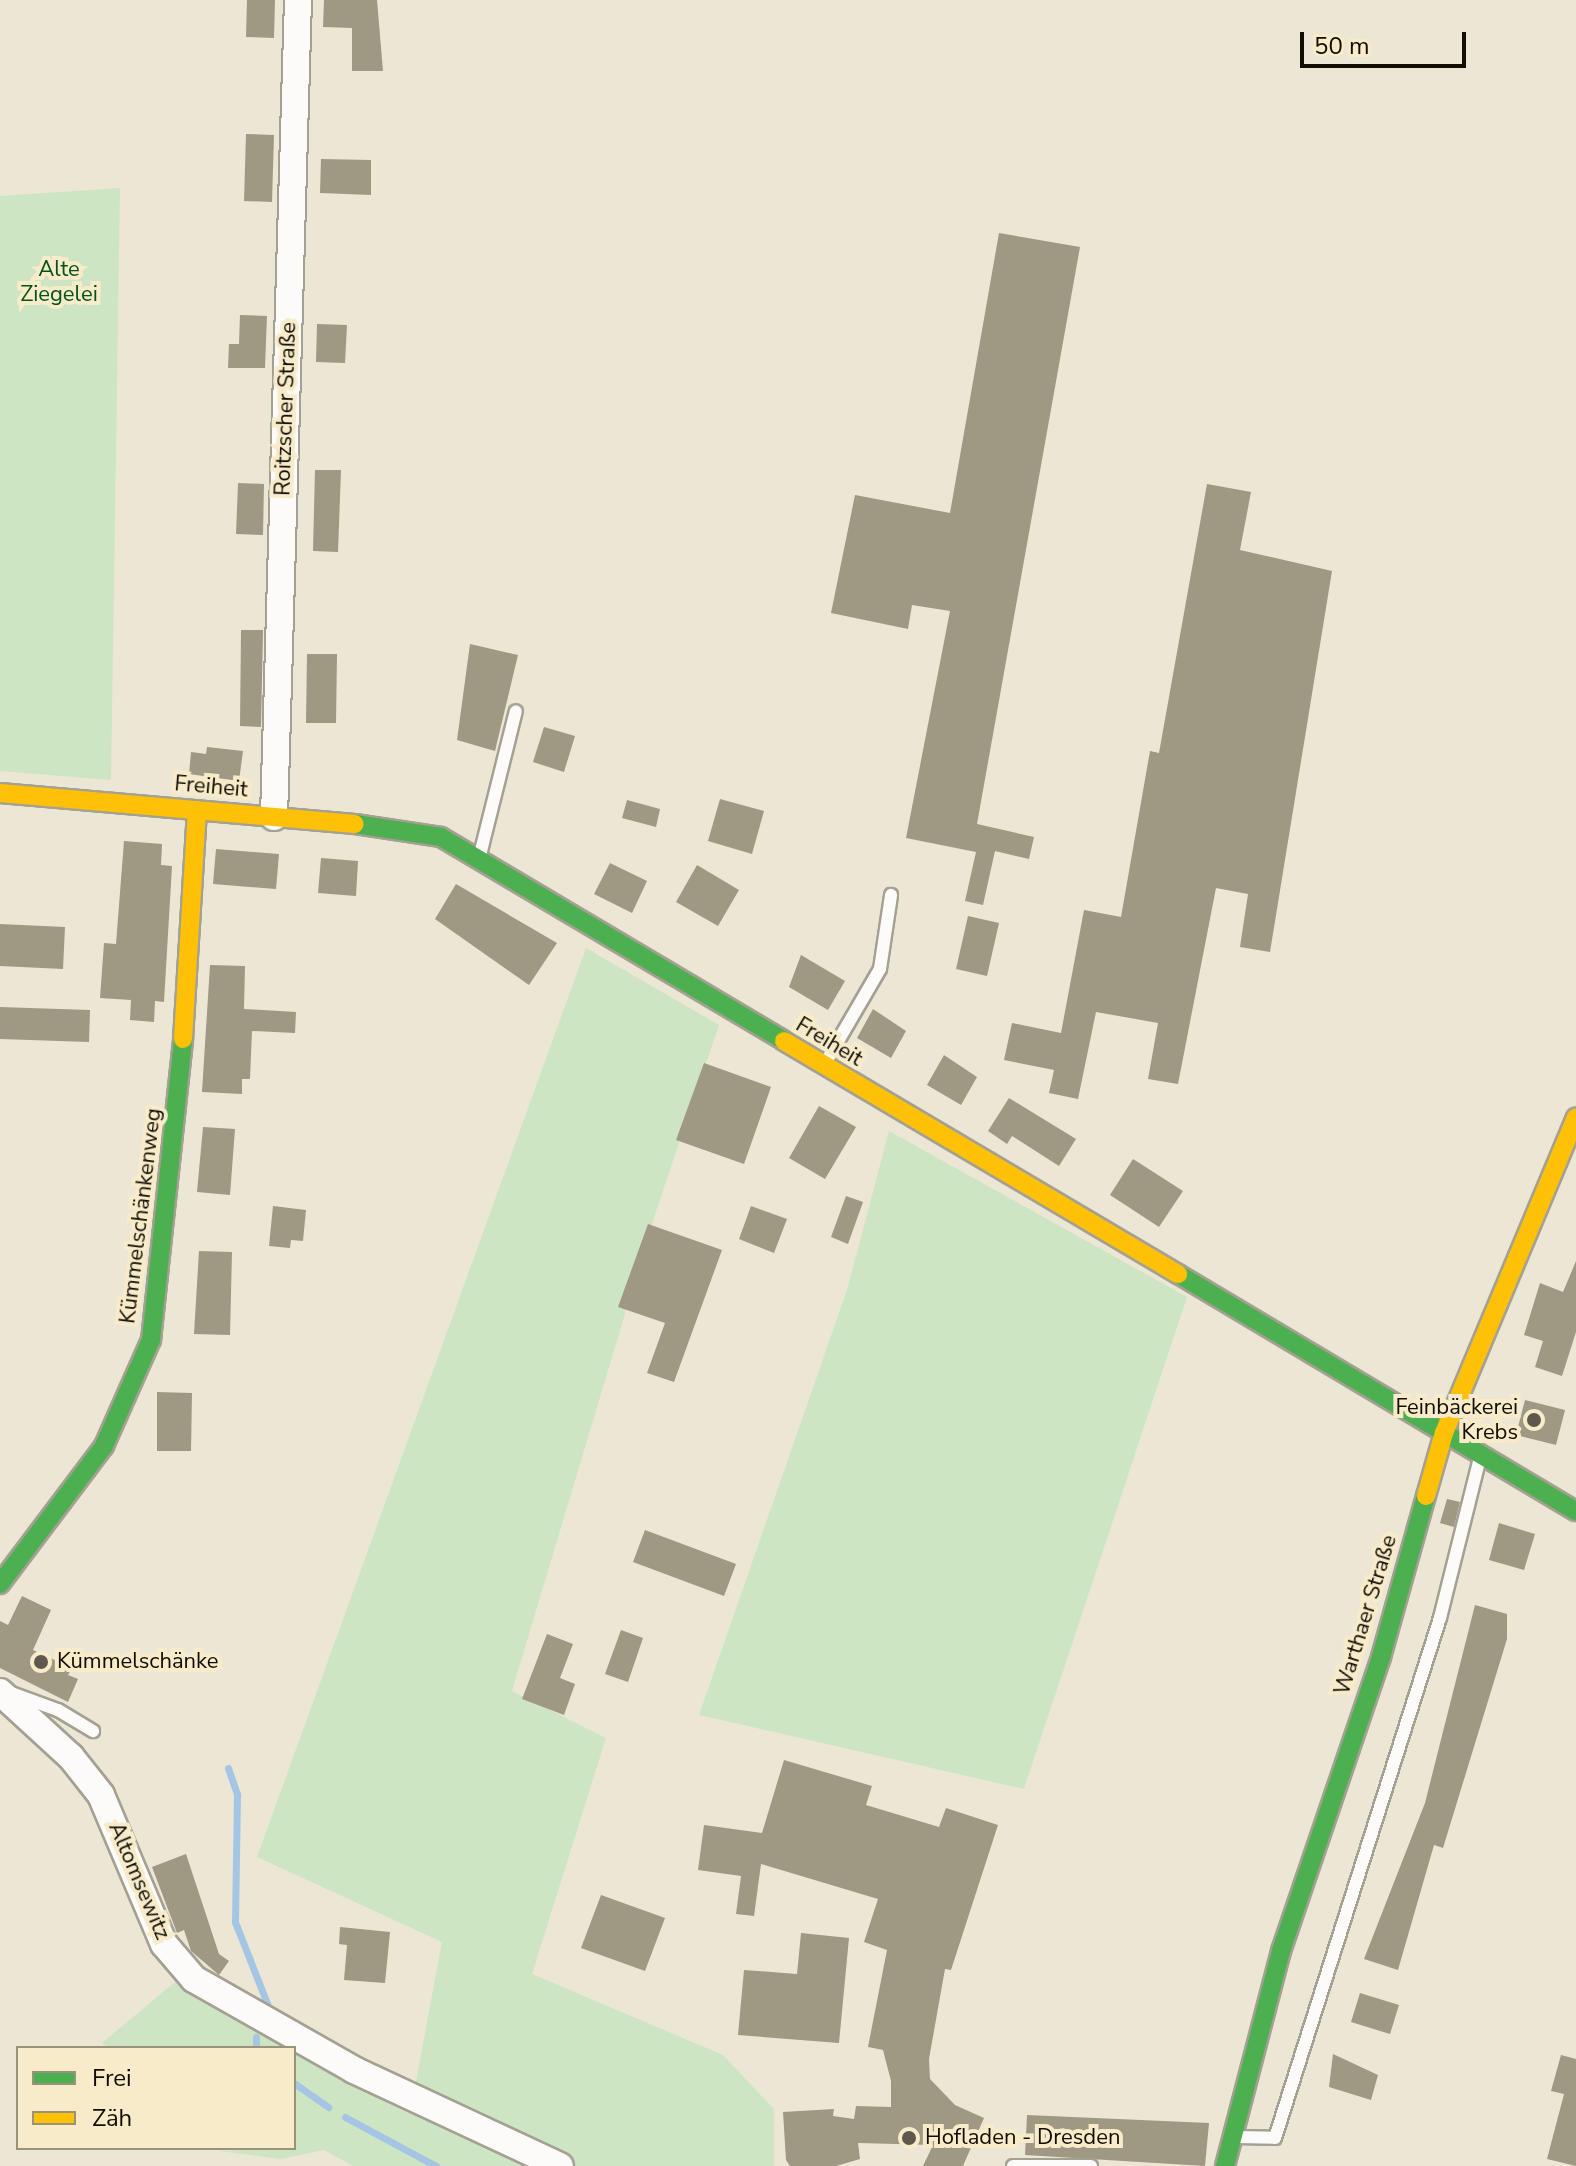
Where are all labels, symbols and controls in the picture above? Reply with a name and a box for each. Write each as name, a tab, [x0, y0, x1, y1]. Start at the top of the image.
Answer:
scale bar	[1304, 16, 1470, 66]
text: 50 m	[1314, 30, 1370, 62]
park label: Alte Ziegelei	[20, 256, 98, 308]
street label: Roitzscher Straße	[270, 322, 302, 496]
street label: Freiheit	[173, 771, 249, 803]
street label: Freiheit	[791, 1012, 867, 1072]
street label: Kümmelschänkenweg	[115, 1107, 167, 1325]
place label: Feinbäckerei Krebs	[1395, 1394, 1518, 1446]
marker: Feinbäckerei Krebs	[1525, 1411, 1543, 1429]
street label: Warthaer Straße	[1329, 1532, 1403, 1698]
place label: Kümmelschänke	[57, 1649, 218, 1675]
marker: Kümmelschänke	[32, 1653, 50, 1671]
street label: Altomsewitz	[102, 1818, 176, 1944]
legend	[16, 2046, 296, 2150]
text: Frei	[92, 2062, 132, 2094]
text: Zäh	[92, 2102, 132, 2134]
place label: Hofladen - Dresden	[925, 2125, 1120, 2151]
marker: Hofladen - Dresden	[900, 2129, 918, 2147]

